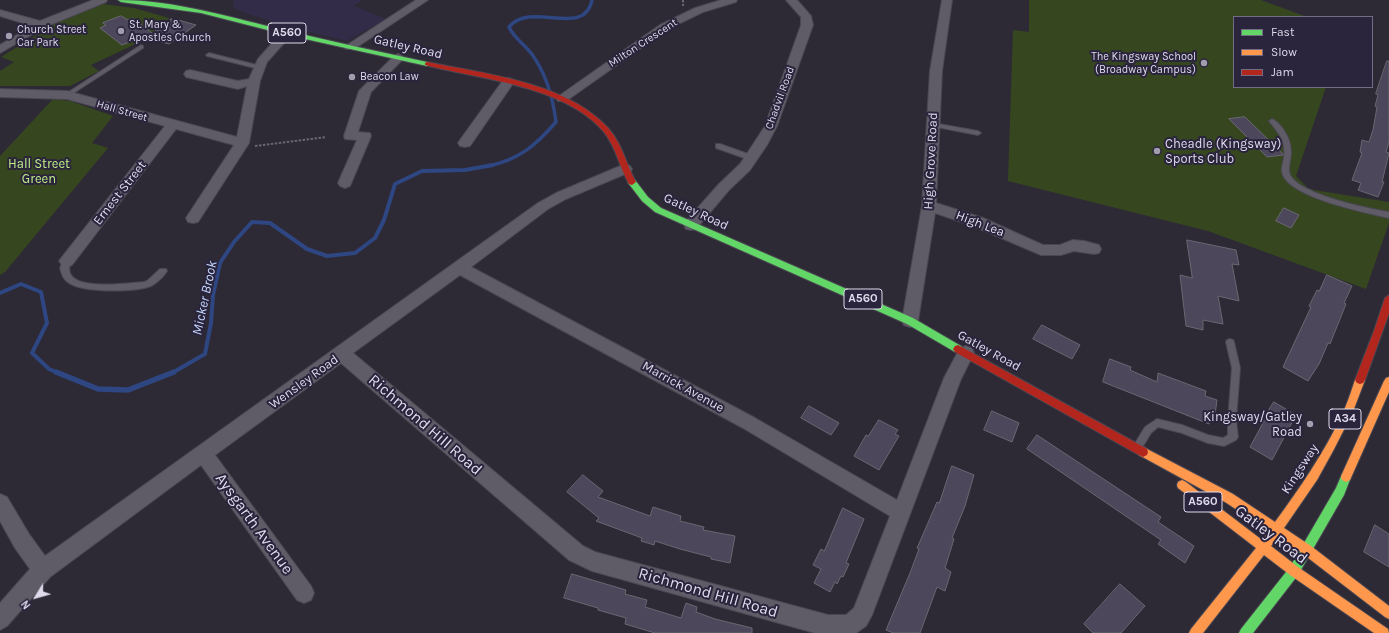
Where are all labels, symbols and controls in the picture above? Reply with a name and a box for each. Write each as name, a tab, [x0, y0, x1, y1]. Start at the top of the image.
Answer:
street label: Milton Crescent	[606, 16, 680, 70]
legend	[1233, 16, 1373, 88]
place label: St. Mary & Apostles Church	[129, 18, 211, 44]
place label: Church Street Car Park	[17, 23, 86, 49]
road number: A560	[268, 23, 306, 43]
text: Fast	[1271, 25, 1294, 39]
marker: St. Mary & Apostles Church	[116, 26, 126, 36]
marker: Church Street Car Park	[4, 31, 14, 41]
street label: Gatley Road	[372, 32, 444, 62]
text: Slow	[1271, 45, 1297, 59]
place label: The Kingsway School (Broadway Campus)	[1091, 50, 1196, 76]
marker: The Kingsway School (Broadway Campus)	[1199, 58, 1209, 68]
street label: Chadvil Road	[763, 65, 797, 131]
text: Jam	[1271, 65, 1294, 79]
place label: Beacon Law	[360, 70, 419, 84]
marker: Beacon Law	[347, 72, 357, 82]
street label: Hall Street	[95, 97, 149, 125]
street label: High Grove Road	[921, 112, 941, 210]
place label: Cheadle (Kingsway) Sports Club	[1165, 136, 1281, 167]
marker: Cheadle (Kingsway) Sports Club	[1152, 146, 1162, 156]
park label: Hall Street Green	[8, 156, 70, 187]
street label: Ernest Street	[90, 158, 150, 228]
street label: Gatley Road	[661, 190, 731, 234]
street label: High Lea	[954, 208, 1006, 240]
water label: Micker Brook	[189, 259, 221, 337]
road number: A560	[844, 289, 882, 309]
street label: Gatley Road	[955, 327, 1023, 375]
street label: Wensley Road	[266, 352, 342, 412]
street label: Marrick Avenue	[639, 358, 727, 416]
street label: Richmond Hill Road	[364, 370, 486, 480]
place label: Kingsway/Gatley Road	[1203, 409, 1302, 440]
road number: A34	[1329, 409, 1361, 429]
marker: Kingsway/Gatley Road	[1305, 419, 1315, 429]
street label: Kingsway	[1278, 441, 1322, 497]
street label: Aysgarth Avenue	[211, 470, 297, 578]
road number: A560	[1184, 492, 1222, 512]
street label: Gatley Road	[1231, 501, 1311, 569]
street label: Richmond Hill Road	[636, 564, 780, 622]
north arrow	[16, 577, 56, 617]
text: N	[18, 597, 34, 612]

